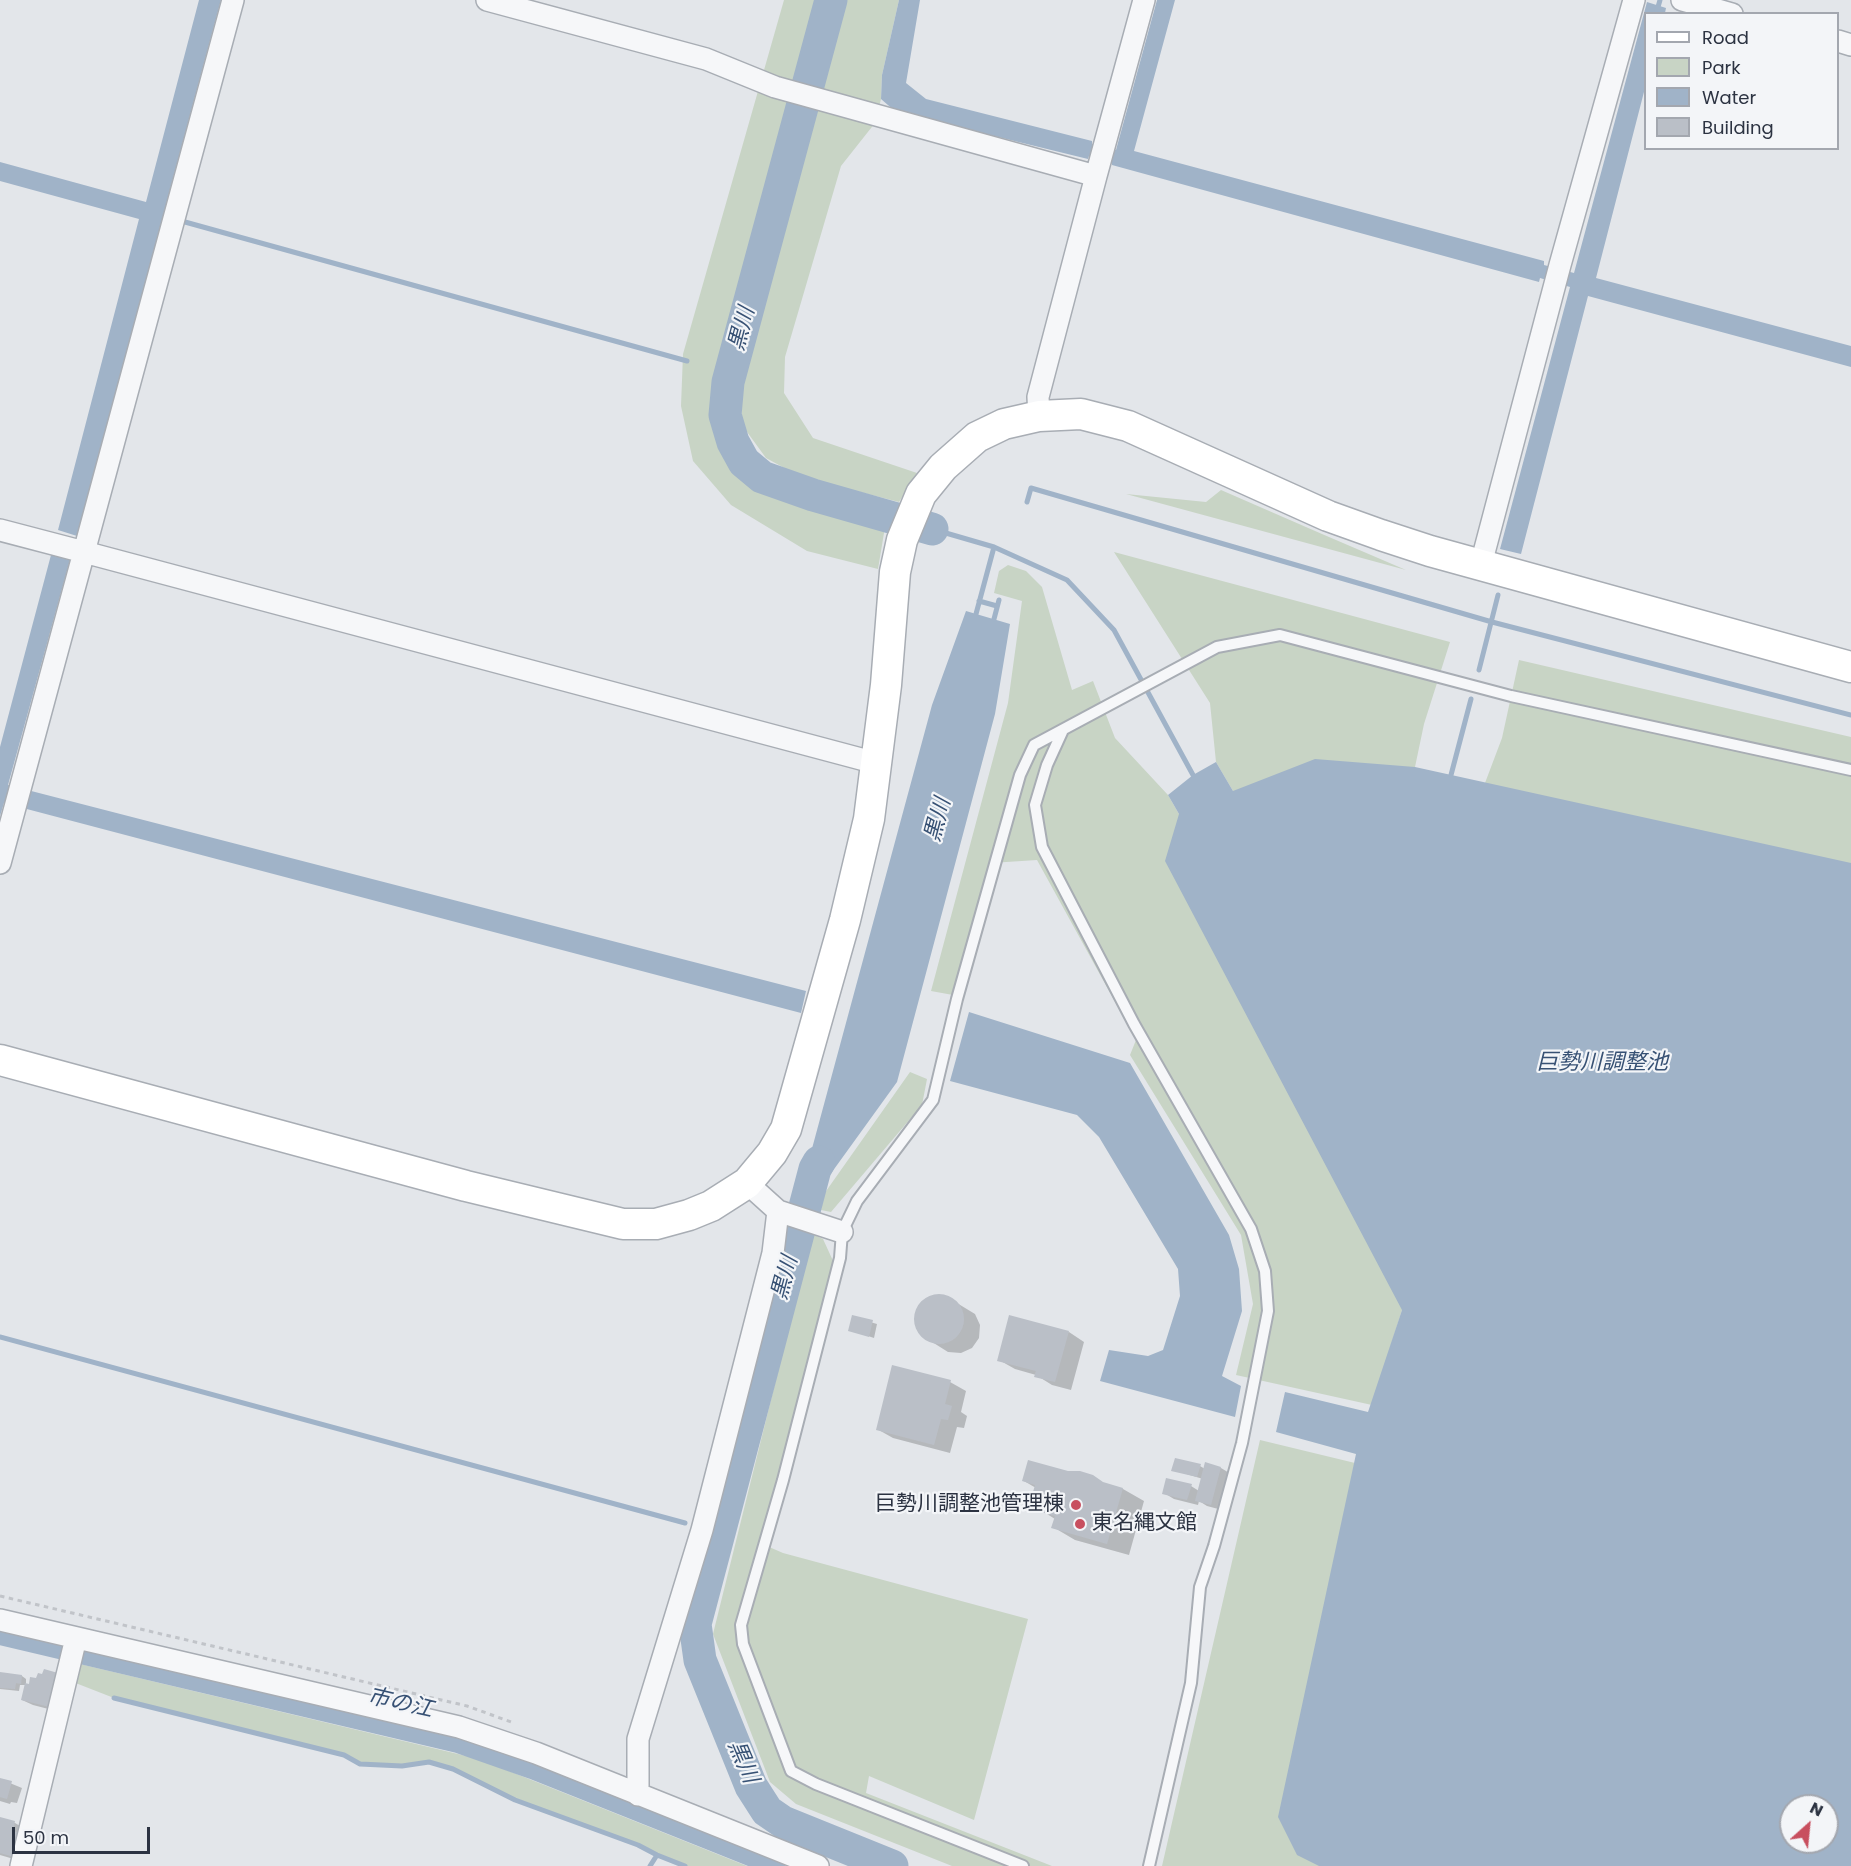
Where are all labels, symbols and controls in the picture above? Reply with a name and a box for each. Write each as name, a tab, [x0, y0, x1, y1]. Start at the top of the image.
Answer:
legend	[1644, 12, 1839, 150]
text: Road	[1702, 25, 1749, 50]
text: Park	[1702, 55, 1741, 80]
text: Water	[1702, 85, 1756, 110]
text: Building	[1702, 115, 1774, 140]
water label: 黒川	[725, 304, 761, 354]
water label: 黒川	[921, 795, 957, 845]
water label: 巨勢川調整池	[1536, 1050, 1668, 1076]
water label: 黒川	[768, 1253, 804, 1303]
place label: 巨勢川調整池管理棟	[875, 1492, 1064, 1518]
marker: 巨勢川調整池管理棟	[1069, 1498, 1083, 1512]
place label: 東名縄文館	[1092, 1511, 1197, 1537]
marker: 東名縄文館	[1073, 1517, 1087, 1531]
water label: 市の江	[365, 1684, 435, 1724]
water label: 黒川	[721, 1737, 763, 1787]
north arrow	[1779, 1794, 1839, 1854]
text: N	[1806, 1796, 1827, 1822]
scale bar	[15, 1815, 153, 1853]
text: 50 m	[23, 1825, 69, 1850]

